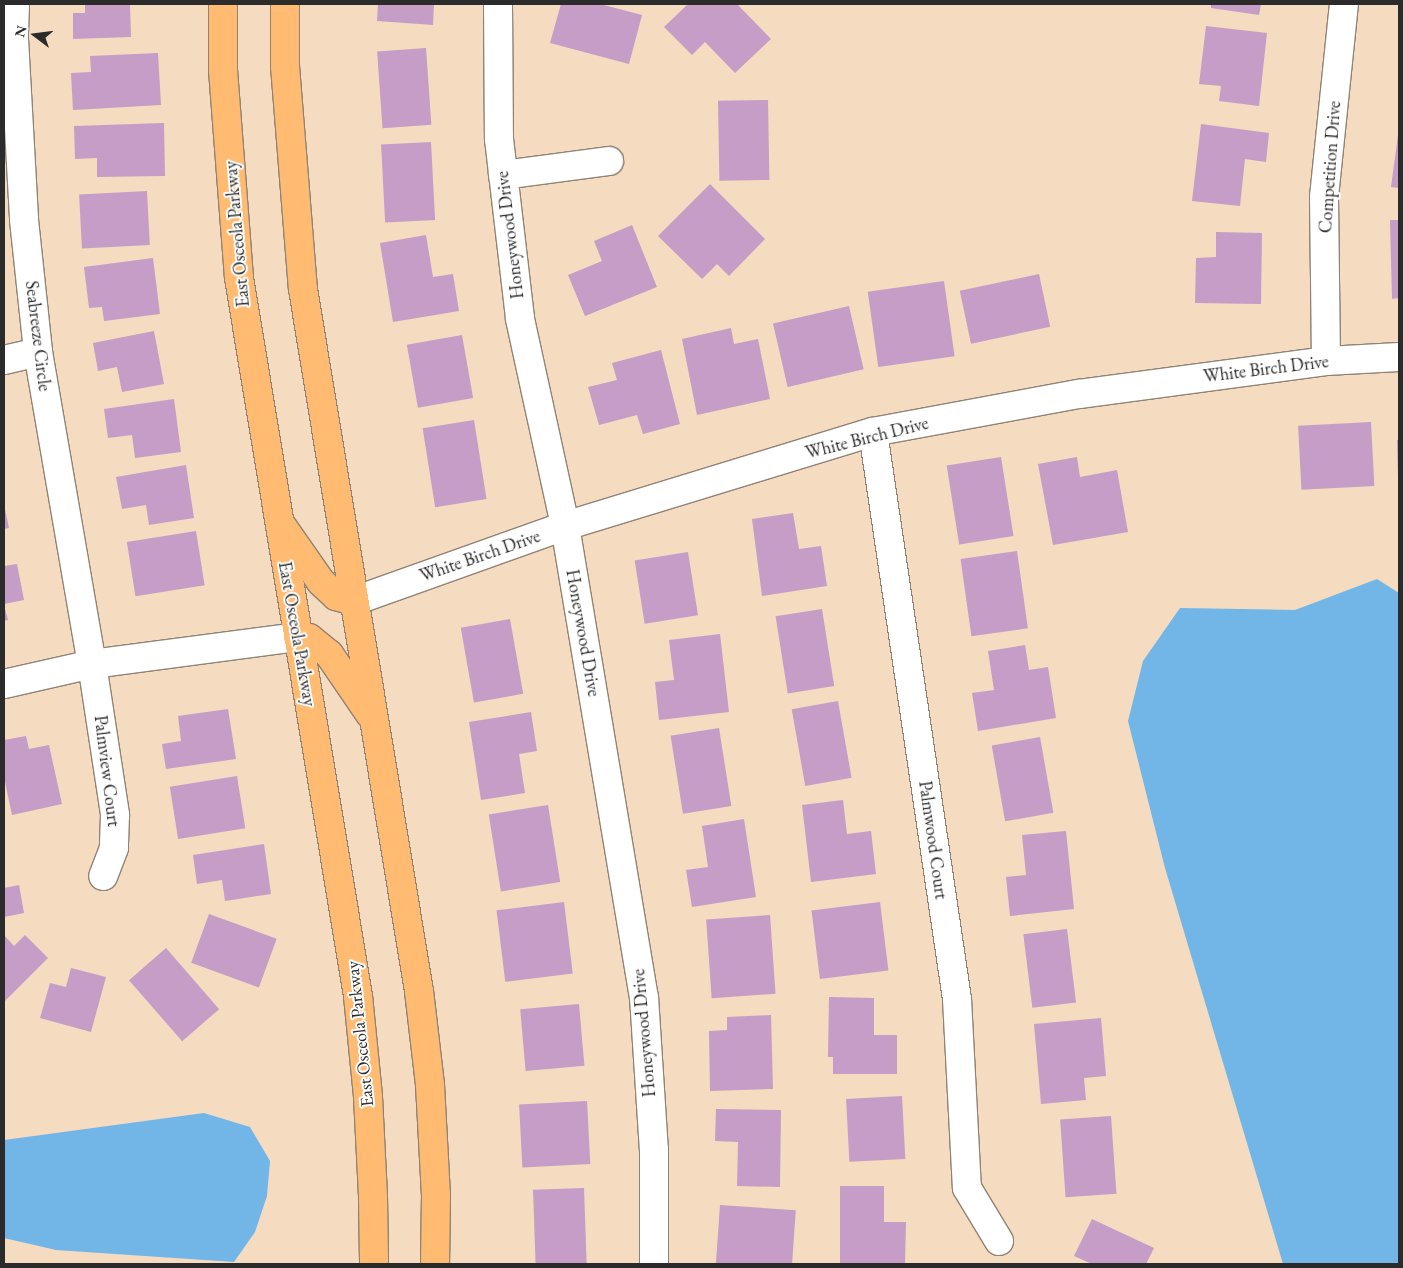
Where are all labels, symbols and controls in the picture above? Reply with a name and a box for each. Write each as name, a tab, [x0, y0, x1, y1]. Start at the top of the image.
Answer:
north arrow	[10, 10, 60, 60]
text: N	[10, 23, 31, 39]
street label: Competition Drive	[1315, 100, 1345, 234]
street label: East Osceola Parkway	[220, 160, 254, 308]
street label: Honeywood Drive	[491, 170, 529, 300]
street label: Seabreeze Circle	[21, 280, 55, 392]
street label: White Birch Drive	[1202, 351, 1330, 387]
street label: White Birch Drive	[803, 412, 931, 464]
street label: White Birch Drive	[417, 525, 543, 587]
street label: East Osceola Parkway	[274, 560, 320, 708]
street label: Honeywood Drive	[561, 568, 605, 698]
street label: Palmview Court	[89, 714, 125, 828]
street label: Palmwood Court	[914, 779, 952, 901]
street label: East Osceola Parkway	[342, 960, 378, 1108]
street label: Honeywood Drive	[628, 968, 660, 1098]

